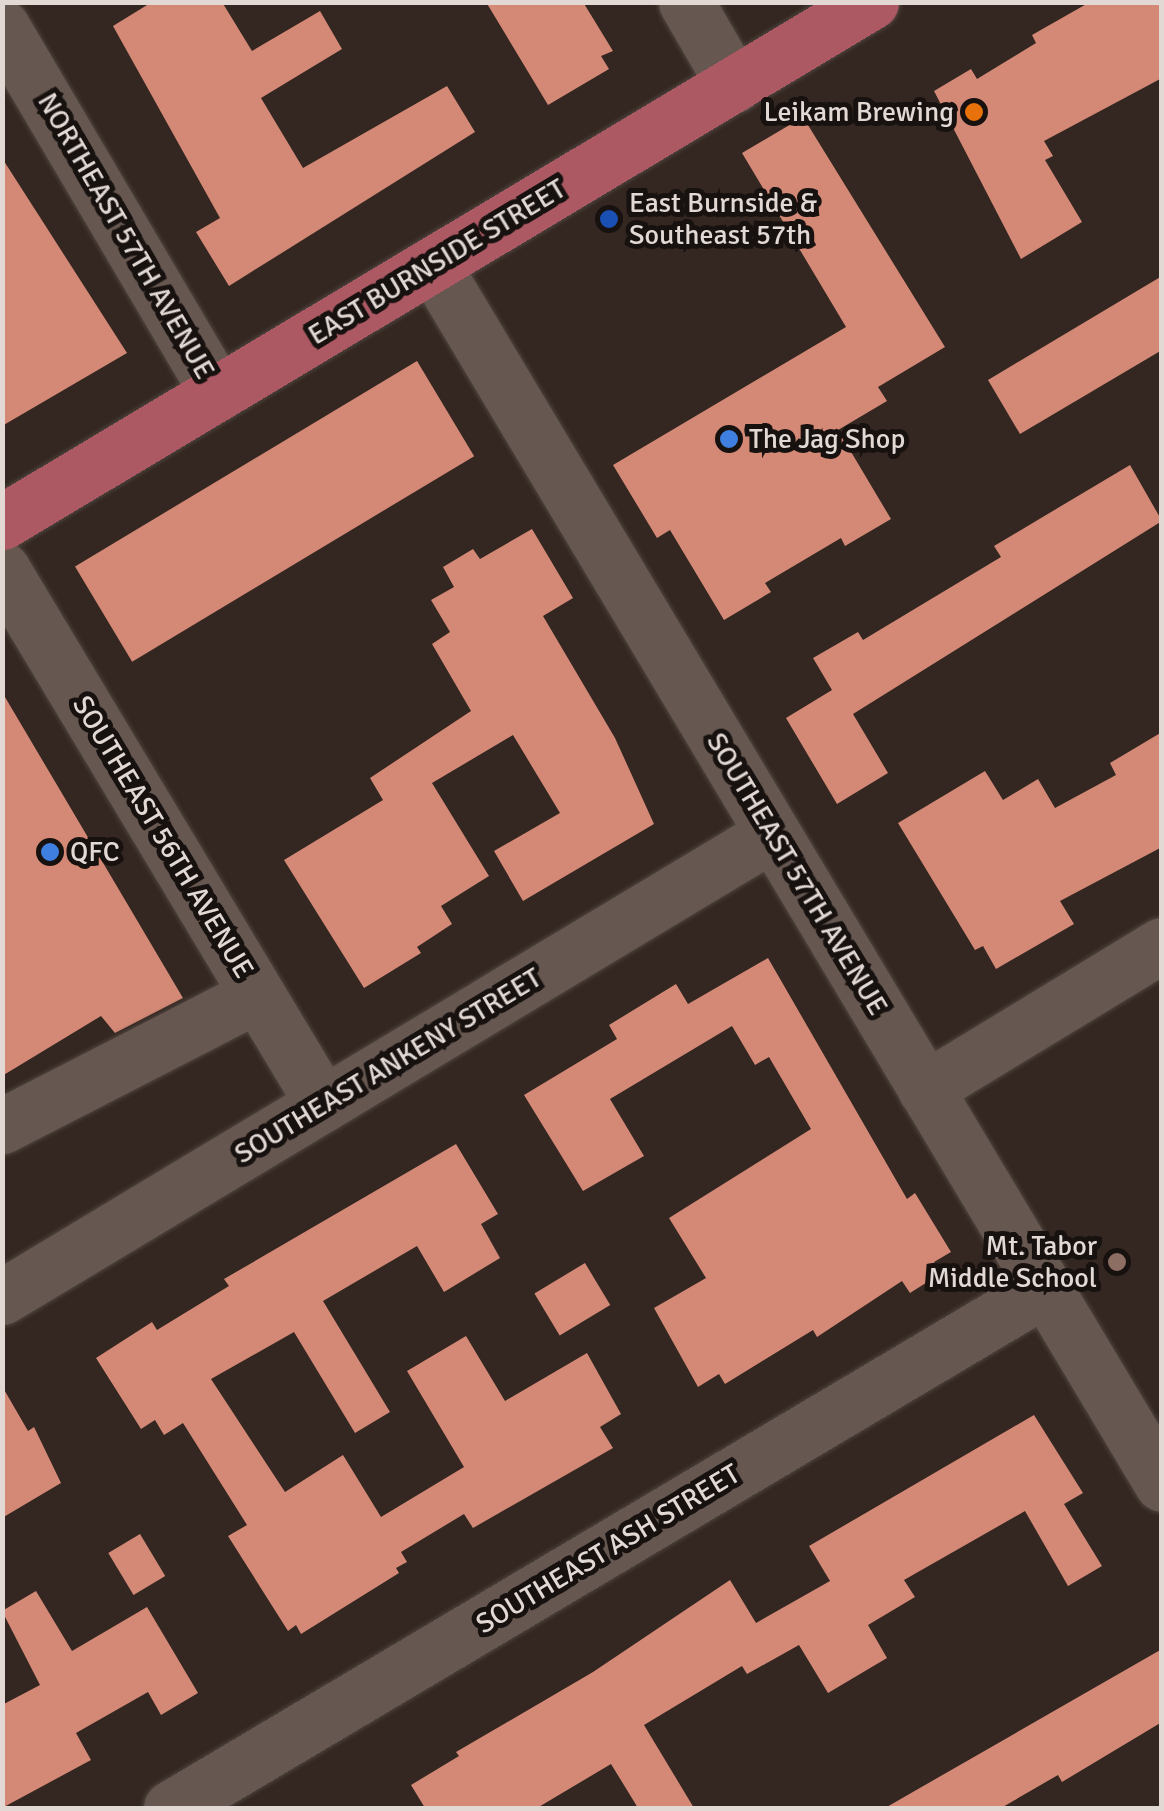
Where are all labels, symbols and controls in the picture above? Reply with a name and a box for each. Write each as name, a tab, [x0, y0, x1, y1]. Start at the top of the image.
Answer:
street label: NORTHEAST 57TH AVENUE	[30, 87, 222, 385]
place label: Leikam Brewing	[764, 95, 954, 129]
marker: Leikam Brewing	[963, 101, 985, 123]
street label: EAST BURNSIDE STREET	[302, 172, 572, 352]
place label: East Burnside & Southeast 57th	[629, 186, 817, 252]
marker: East Burnside & Southeast 57th	[598, 208, 620, 230]
place label: The Jag Shop	[749, 422, 905, 456]
marker: The Jag Shop	[718, 428, 740, 450]
street label: SOUTHEAST 56TH AVENUE	[65, 690, 261, 984]
street label: SOUTHEAST 57TH AVENUE	[699, 727, 895, 1021]
place label: QFC	[70, 835, 120, 869]
marker: QFC	[39, 841, 61, 863]
street label: SOUTHEAST ANKENY STREET	[229, 961, 547, 1171]
place label: Mt. Tabor Middle School	[928, 1229, 1097, 1295]
marker: Mt. Tabor Middle School	[1106, 1251, 1128, 1273]
street label: SOUTHEAST ASH STREET	[470, 1457, 746, 1641]

